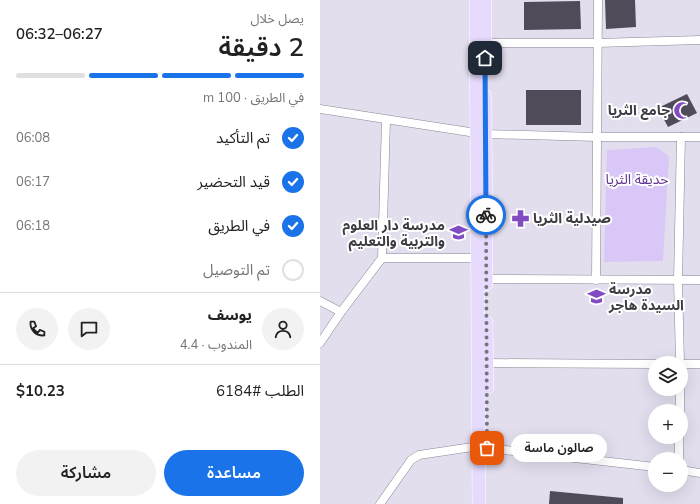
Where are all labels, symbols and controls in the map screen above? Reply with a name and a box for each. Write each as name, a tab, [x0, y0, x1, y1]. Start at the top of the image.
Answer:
text: يصل خلال	[250, 10, 304, 28]
text: 06:27–06:32	[16, 24, 103, 44]
text: 2 دقيقة	[218, 30, 304, 65]
pin	[468, 41, 502, 75]
icon: home	[474, 47, 496, 69]
text: في الطريق · 100 m	[203, 89, 304, 107]
mosque icon: جامع الثريا	[673, 100, 693, 120]
place label: جامع الثريا	[608, 101, 670, 120]
icon: check	[282, 127, 304, 149]
text: تم التأكيد	[216, 128, 270, 148]
text: 06:08	[16, 129, 50, 147]
park label: حديقة الثريا	[606, 170, 668, 189]
icon: check	[282, 171, 304, 193]
text: قيد التحضير	[197, 172, 270, 192]
text: 06:17	[16, 173, 50, 191]
courier	[466, 195, 506, 235]
icon: bike	[475, 204, 497, 226]
pharmacy icon: صيدلية الثريا	[510, 208, 530, 228]
place label: صيدلية الثريا	[533, 209, 611, 228]
icon: check	[282, 215, 304, 237]
text: في الطريق	[208, 216, 270, 236]
place label: مدرسة دار العلوم والتربية والتعليم	[343, 216, 445, 252]
text: 06:18	[16, 217, 50, 235]
school or university icon: مدرسة دار العلوم والتربية والتعليم	[448, 223, 468, 243]
text: تم التوصيل	[203, 260, 270, 280]
place label: مدرسة السيدة هاجر	[608, 280, 684, 315]
school or university icon: مدرسة السيدة هاجر	[586, 287, 606, 307]
text: يوسف	[208, 305, 252, 325]
button: phone	[16, 308, 58, 350]
button: chat	[68, 308, 110, 350]
button: person	[262, 308, 304, 350]
text: المندوب · 4.4	[180, 336, 252, 354]
map controls	[648, 356, 688, 492]
button: layers	[648, 356, 688, 396]
text: $10.23	[16, 381, 65, 401]
text: الطلب #6184	[216, 381, 304, 401]
button: +	[648, 404, 688, 444]
pin	[470, 431, 504, 465]
callout: صالون ماسة	[511, 434, 607, 462]
icon: bag	[476, 437, 498, 459]
text: صالون ماسة	[524, 439, 594, 457]
button: مشاركة	[16, 450, 156, 496]
button: مساعدة	[164, 450, 304, 496]
button: −	[648, 452, 688, 492]

